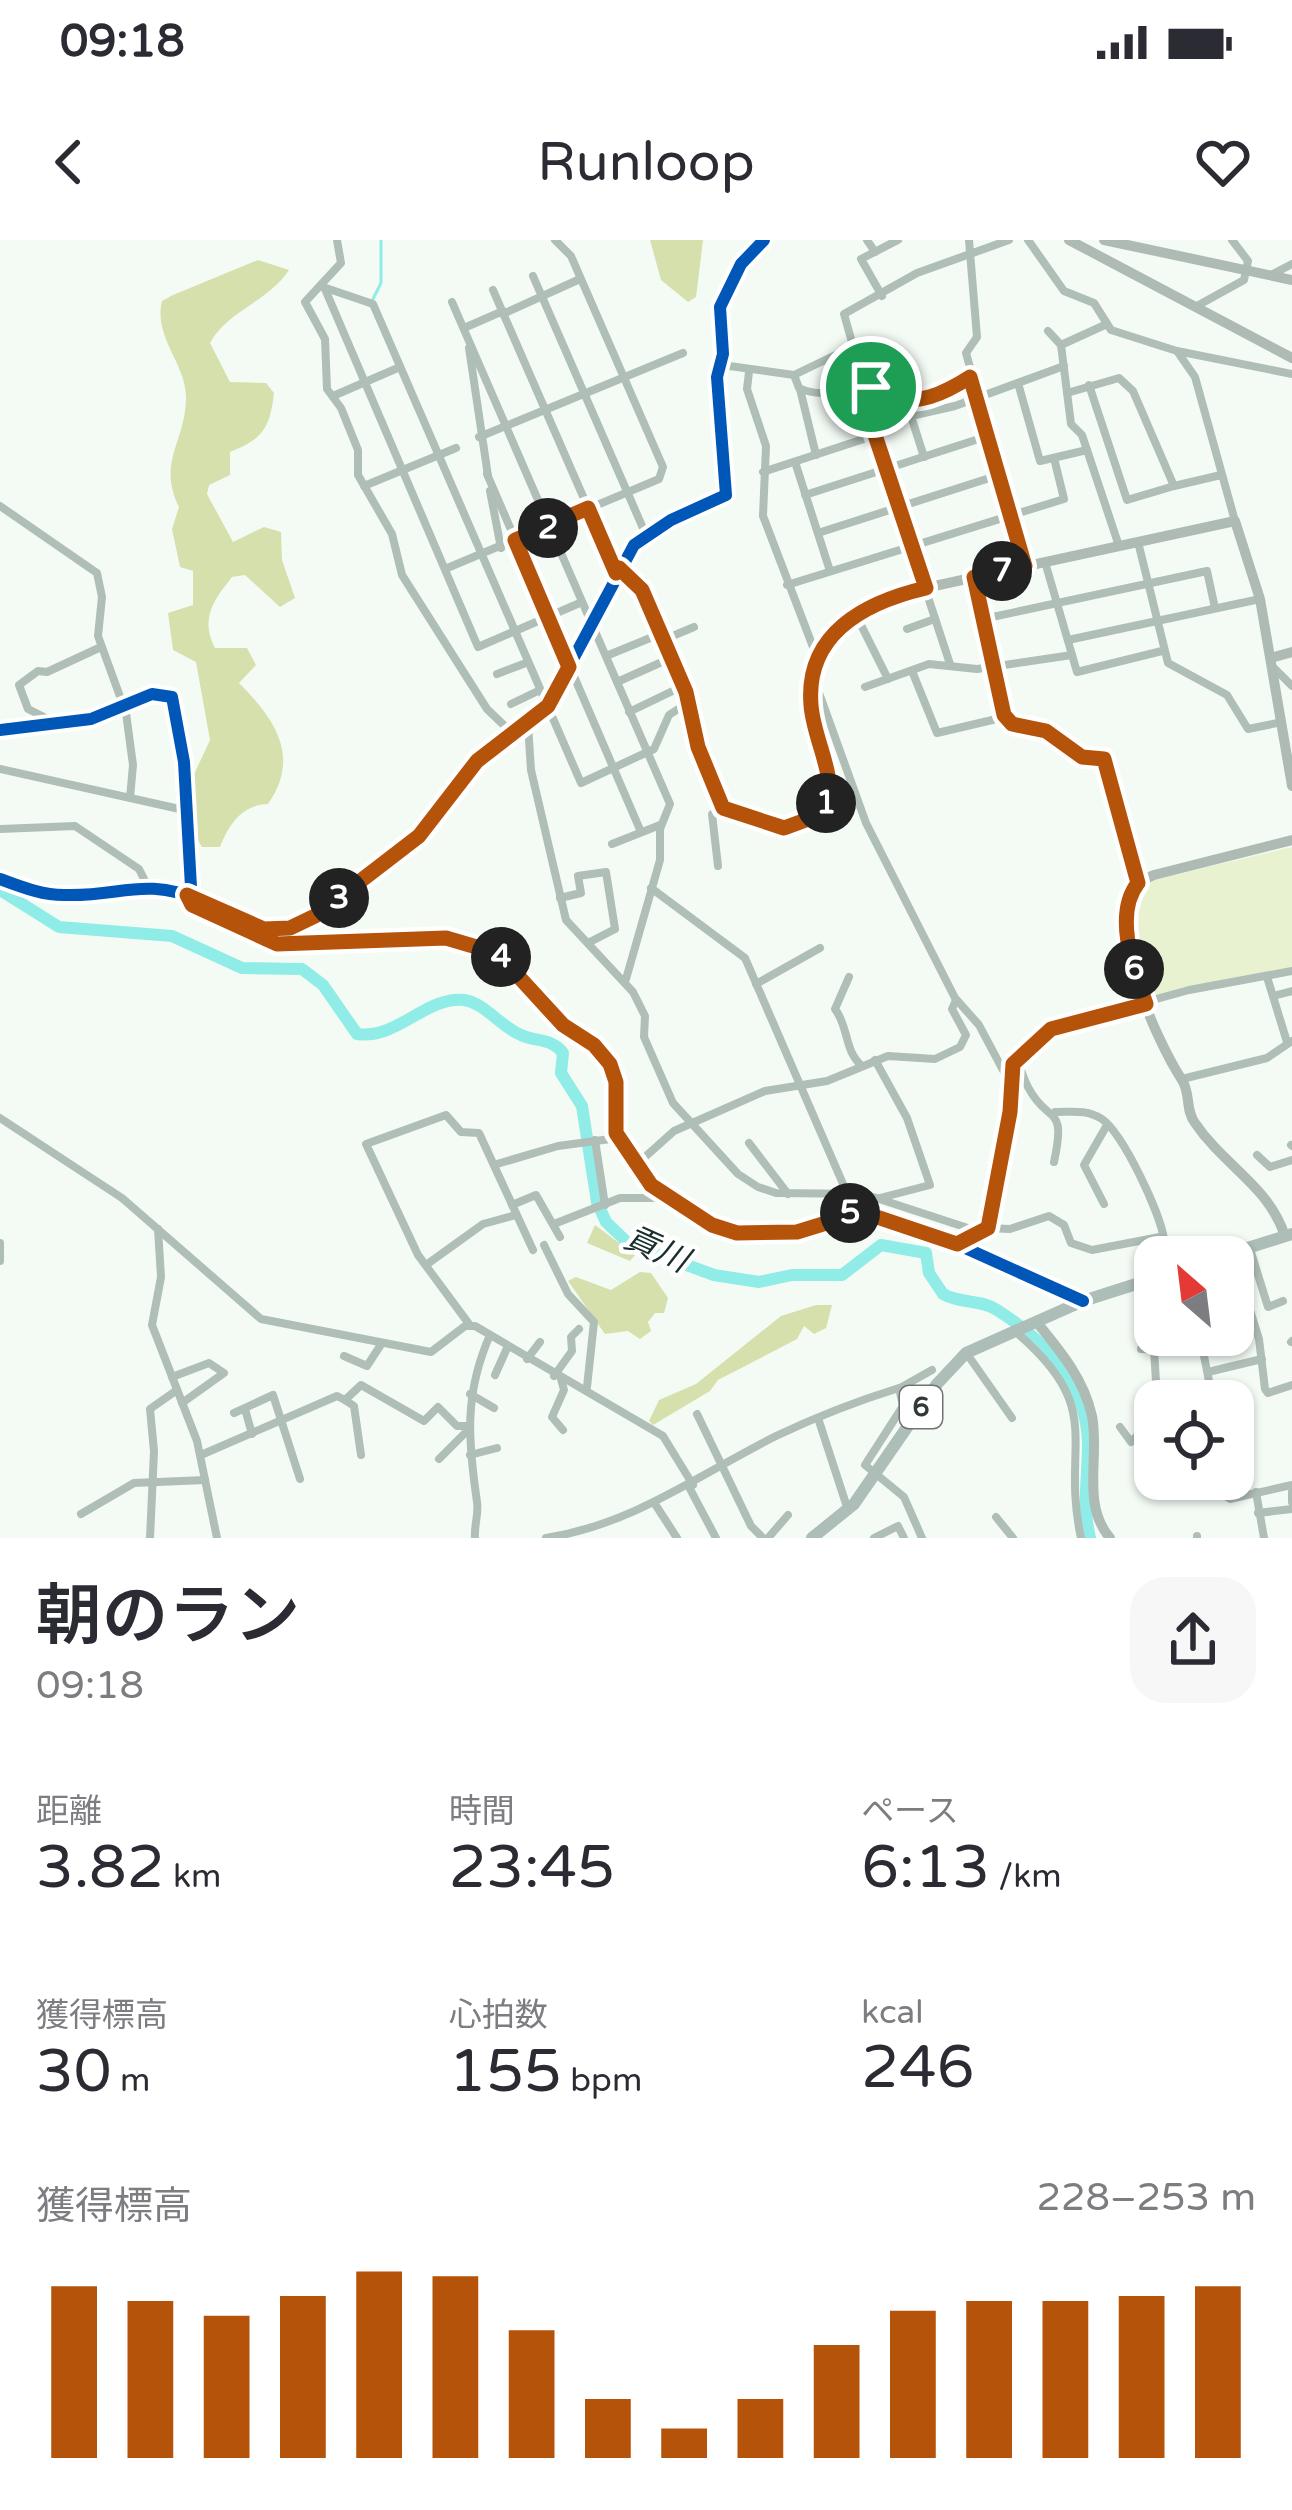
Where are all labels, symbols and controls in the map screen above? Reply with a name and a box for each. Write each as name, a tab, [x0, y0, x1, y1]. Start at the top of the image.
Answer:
text: 09:18	[60, 15, 185, 69]
icon: back	[36, 129, 102, 195]
icon: heart	[1190, 129, 1256, 195]
text: Runloop	[537, 130, 755, 195]
pin	[820, 336, 922, 438]
icon: arrive	[838, 354, 904, 420]
pin: 2	[518, 498, 578, 558]
text: 2	[538, 508, 558, 547]
pin: 7	[972, 541, 1032, 601]
text: 7	[992, 551, 1012, 590]
pin: 1	[796, 773, 856, 833]
text: 1	[816, 783, 836, 822]
pin: 3	[309, 868, 369, 928]
text: 3	[329, 878, 349, 917]
pin: 4	[471, 927, 531, 987]
text: 4	[491, 937, 511, 976]
pin: 6	[1104, 939, 1164, 999]
text: 6	[1124, 949, 1144, 988]
pin: 5	[820, 1183, 880, 1243]
text: 5	[840, 1193, 860, 1232]
water label: 貢川	[618, 1218, 697, 1282]
north arrow	[1134, 1236, 1254, 1356]
map controls	[1134, 1236, 1254, 1500]
button: locate	[1134, 1380, 1254, 1500]
road number: 6	[900, 1386, 942, 1428]
text: 朝のラン	[36, 1577, 300, 1657]
button: share	[1130, 1577, 1256, 1703]
text: 09:18	[36, 1662, 144, 1709]
text: 距離	[36, 1792, 102, 1831]
text: 時間	[449, 1792, 515, 1831]
text: ペース	[861, 1792, 959, 1831]
text: 3.82	[36, 1832, 164, 1904]
text: 23:45	[449, 1832, 615, 1904]
text: 6:13	[861, 1832, 990, 1904]
text: km	[164, 1857, 221, 1896]
text: /km	[990, 1857, 1061, 1896]
text: kcal	[861, 1993, 923, 2032]
text: 獲得標高	[36, 1996, 168, 2035]
text: 心拍数	[449, 1996, 548, 2035]
text: 246	[861, 2032, 974, 2104]
text: 30	[36, 2036, 111, 2108]
text: 155	[449, 2036, 562, 2108]
text: m	[111, 2061, 150, 2100]
text: bpm	[562, 2061, 642, 2100]
text: 228–253 m	[1036, 2174, 1256, 2221]
text: 獲得標高	[36, 2183, 192, 2230]

